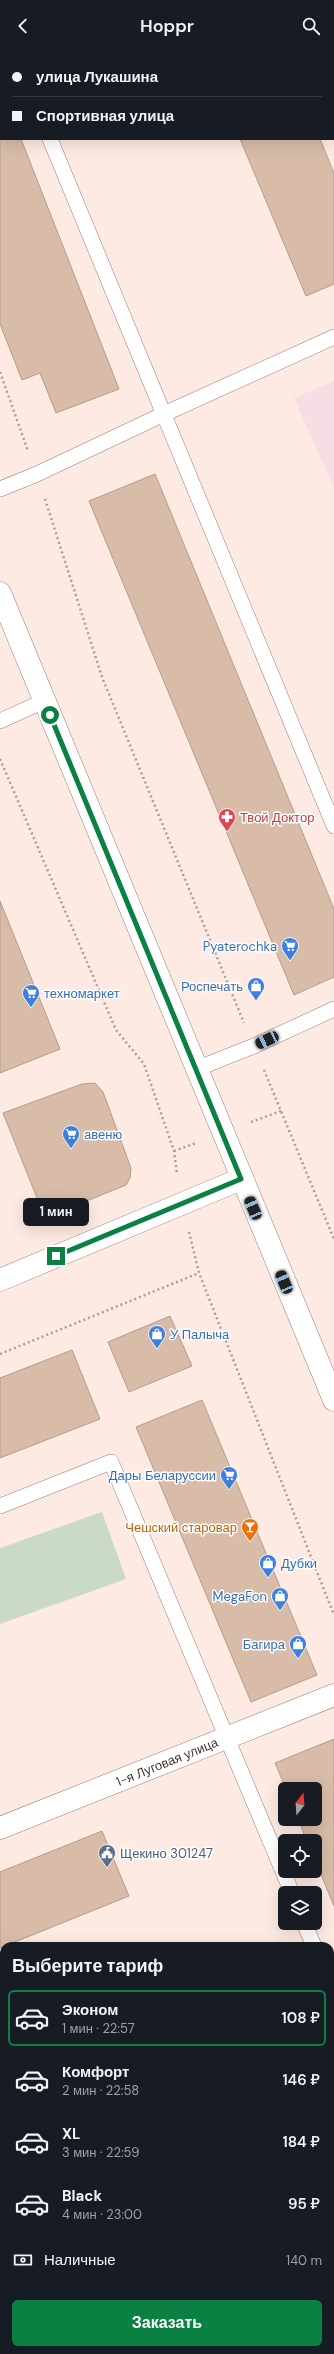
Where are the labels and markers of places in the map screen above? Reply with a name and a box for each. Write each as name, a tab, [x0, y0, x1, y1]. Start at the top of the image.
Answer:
pharmacy icon: Твой Доктор	[217, 807, 237, 832]
place label: Твой Доктор	[240, 809, 314, 826]
supermarket icon: Pyaterochka	[280, 936, 300, 961]
place label: Pyaterochka	[203, 938, 277, 955]
shop icon: Роспечать	[246, 976, 266, 1001]
place label: Роспечать	[181, 978, 243, 995]
supermarket icon: техномаркет	[21, 983, 41, 1008]
place label: техномаркет	[44, 985, 120, 1002]
supermarket icon: авеню	[61, 1124, 81, 1149]
place label: авеню	[84, 1126, 122, 1143]
shop icon: У Палыча	[147, 1324, 167, 1349]
place label: У Палыча	[170, 1326, 230, 1343]
supermarket icon: Дары Беларуссии	[219, 1465, 239, 1490]
place label: Дары Беларуссии	[109, 1467, 216, 1484]
bar icon: Чешский старовар	[240, 1517, 260, 1542]
place label: Чешский старовар	[125, 1519, 237, 1536]
shop icon: Дубки	[258, 1553, 278, 1578]
place label: Дубки	[281, 1555, 317, 1572]
shop icon: MegaFon	[270, 1586, 290, 1611]
place label: MegaFon	[213, 1588, 267, 1605]
shop icon: Багира	[288, 1634, 308, 1659]
place label: Багира	[243, 1636, 286, 1653]
public building icon: Щекино 301247	[97, 1843, 117, 1868]
place label: Щекино 301247	[120, 1845, 213, 1862]

